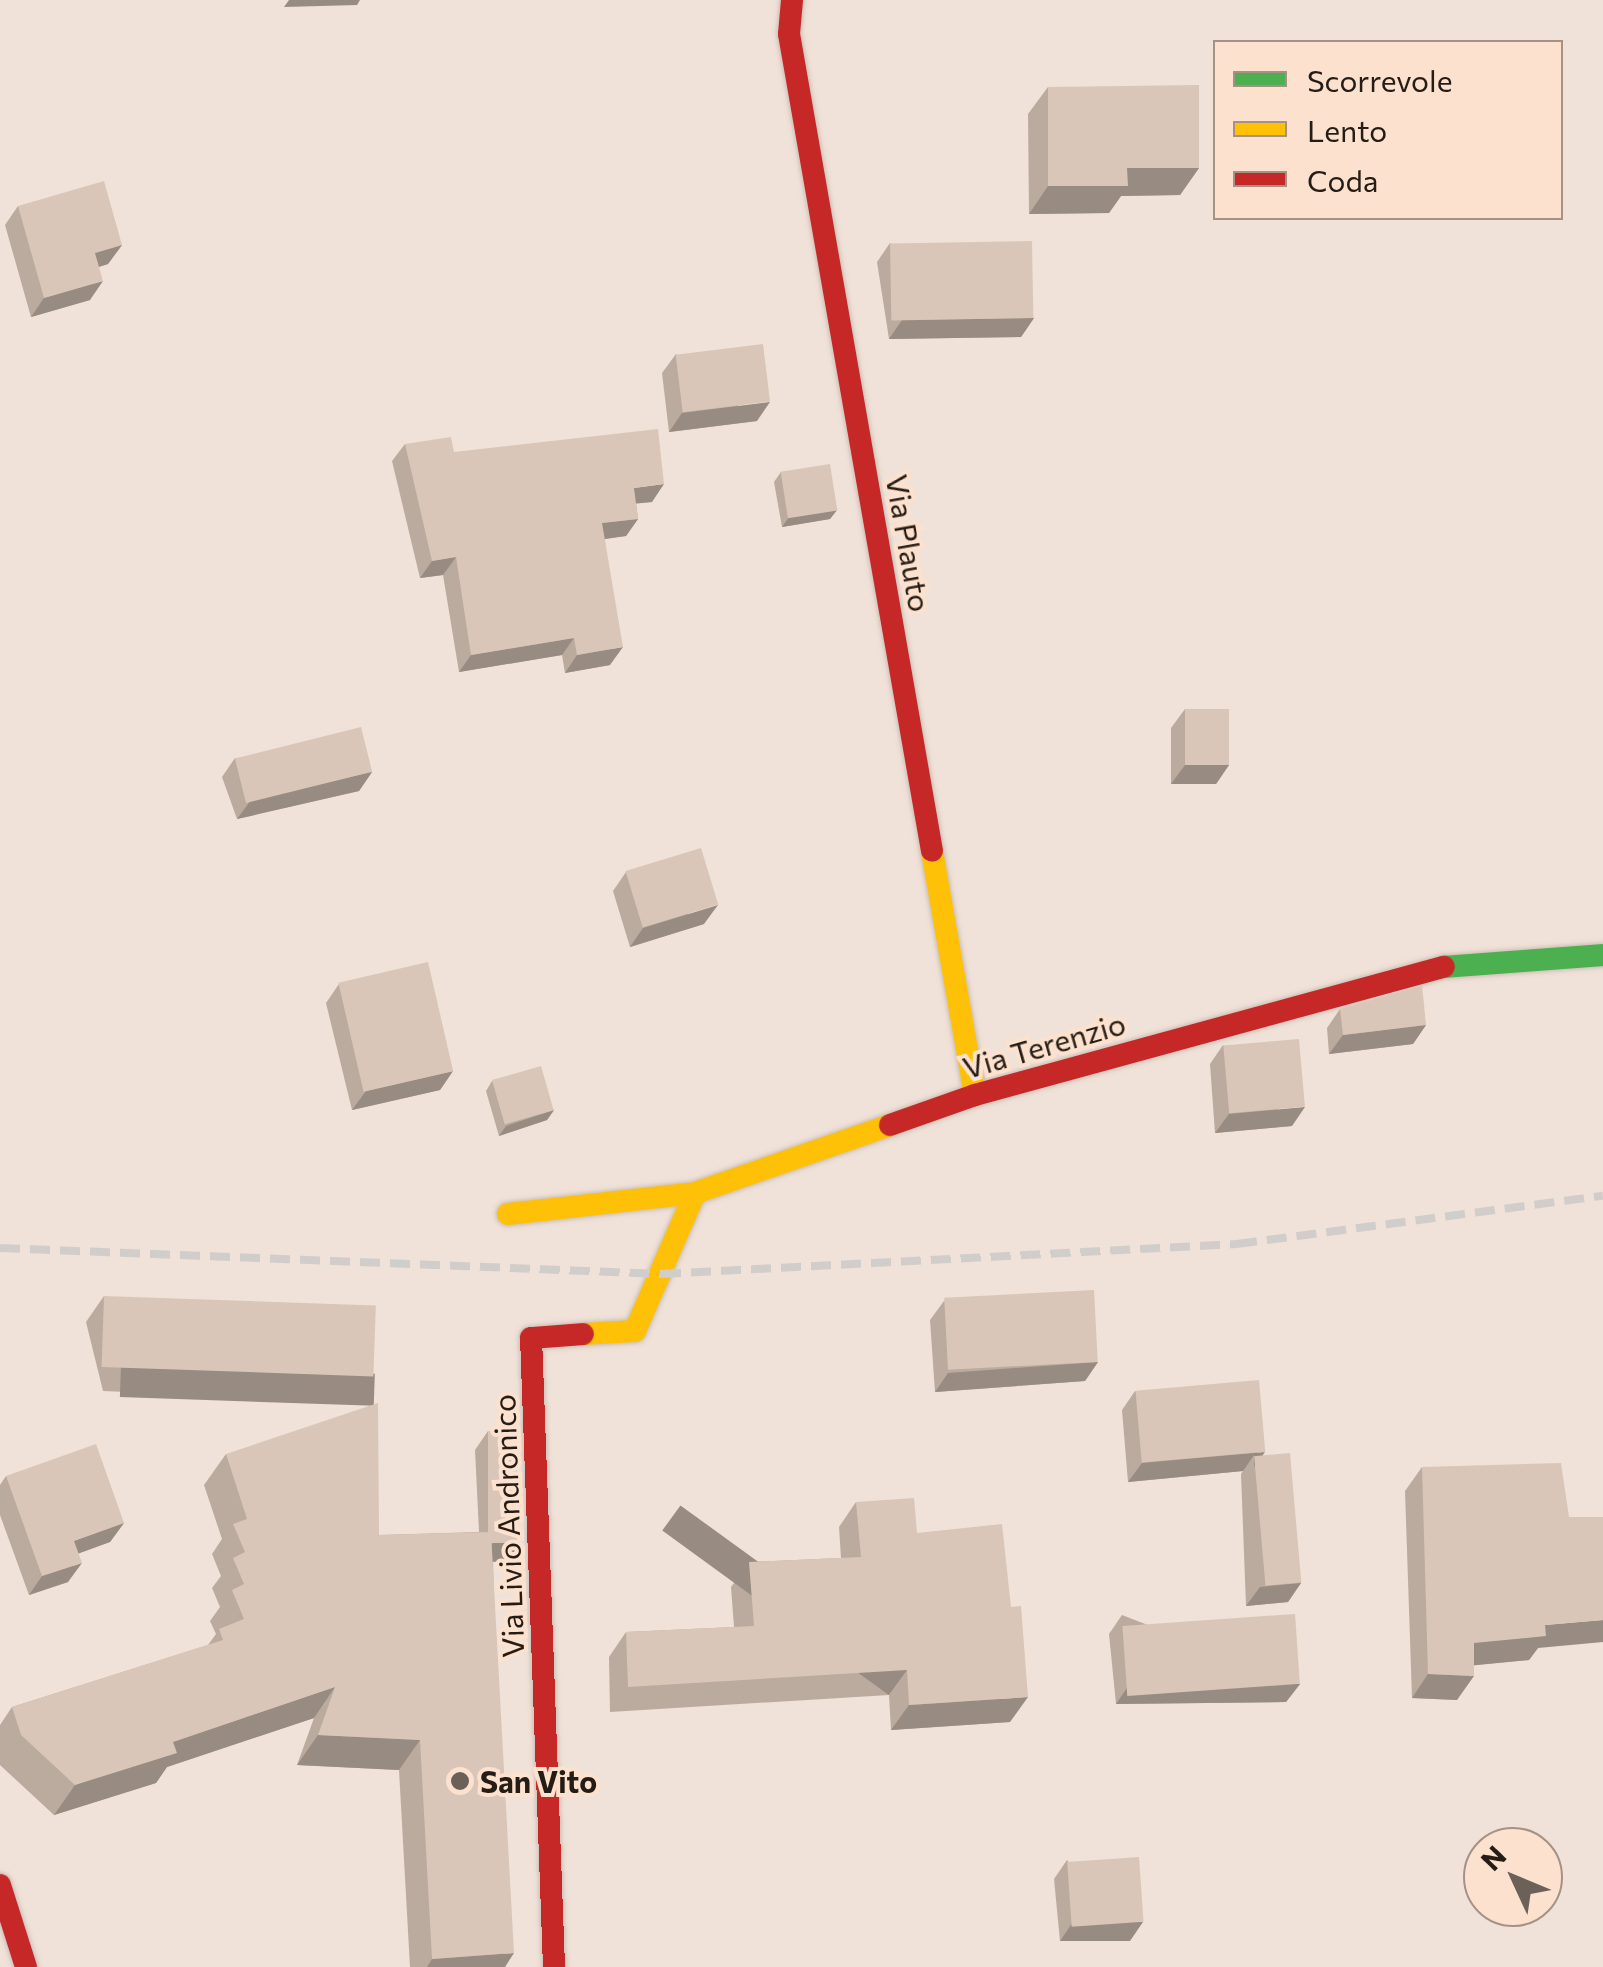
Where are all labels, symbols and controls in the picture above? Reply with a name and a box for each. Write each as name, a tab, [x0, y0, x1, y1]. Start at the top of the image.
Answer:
legend	[1213, 40, 1563, 220]
text: Scorrevole	[1307, 61, 1452, 98]
text: Lento	[1307, 111, 1387, 148]
text: Coda	[1307, 161, 1379, 198]
street label: Via Plauto	[879, 472, 939, 614]
street label: Via Terenzio	[959, 1005, 1129, 1085]
street label: Via Livio Andronico	[485, 1394, 531, 1658]
place label: San Vito	[480, 1763, 597, 1799]
marker: San Vito	[449, 1770, 471, 1792]
north arrow	[1463, 1827, 1563, 1927]
text: N	[1473, 1838, 1512, 1877]

